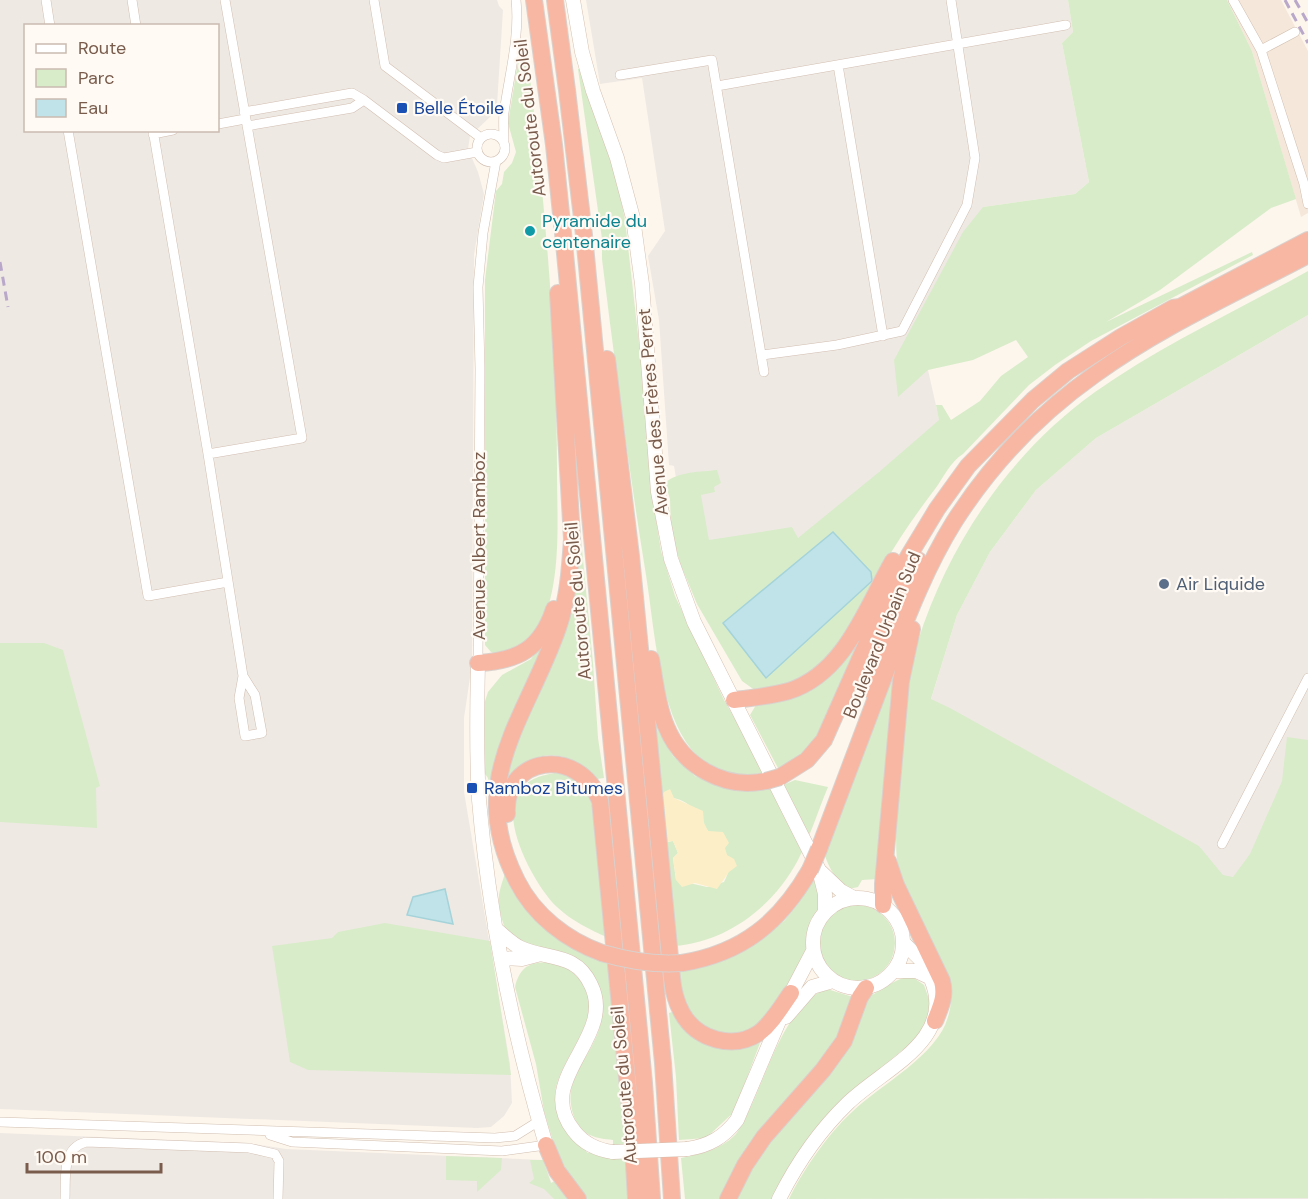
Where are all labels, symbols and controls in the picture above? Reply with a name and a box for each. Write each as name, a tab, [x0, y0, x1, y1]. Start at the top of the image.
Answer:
legend	[24, 24, 219, 132]
text: Route	[78, 36, 126, 60]
street label: Autoroute du Soleil	[508, 38, 552, 198]
text: Parc	[78, 66, 114, 90]
text: Eau	[78, 96, 108, 120]
place label: Belle Étoile	[414, 96, 504, 120]
marker: Belle Étoile	[395, 101, 409, 115]
place label: Pyramide du centenaire	[542, 209, 647, 254]
marker: Pyramide du centenaire	[523, 224, 537, 238]
street label: Avenue des Frères Perret	[632, 307, 674, 517]
street label: Avenue Albert Ramboz	[467, 452, 491, 640]
street label: Autoroute du Soleil	[559, 521, 597, 681]
street label: Boulevard Urbain Sud	[838, 548, 926, 722]
place label: Air Liquide	[1176, 572, 1265, 596]
marker: Air Liquide	[1157, 577, 1171, 591]
place label: Ramboz Bitumes	[484, 776, 623, 800]
marker: Ramboz Bitumes	[465, 781, 479, 795]
street label: Autoroute du Soleil	[605, 1005, 643, 1165]
scale bar	[27, 1136, 160, 1174]
text: 100 m	[36, 1145, 87, 1169]

